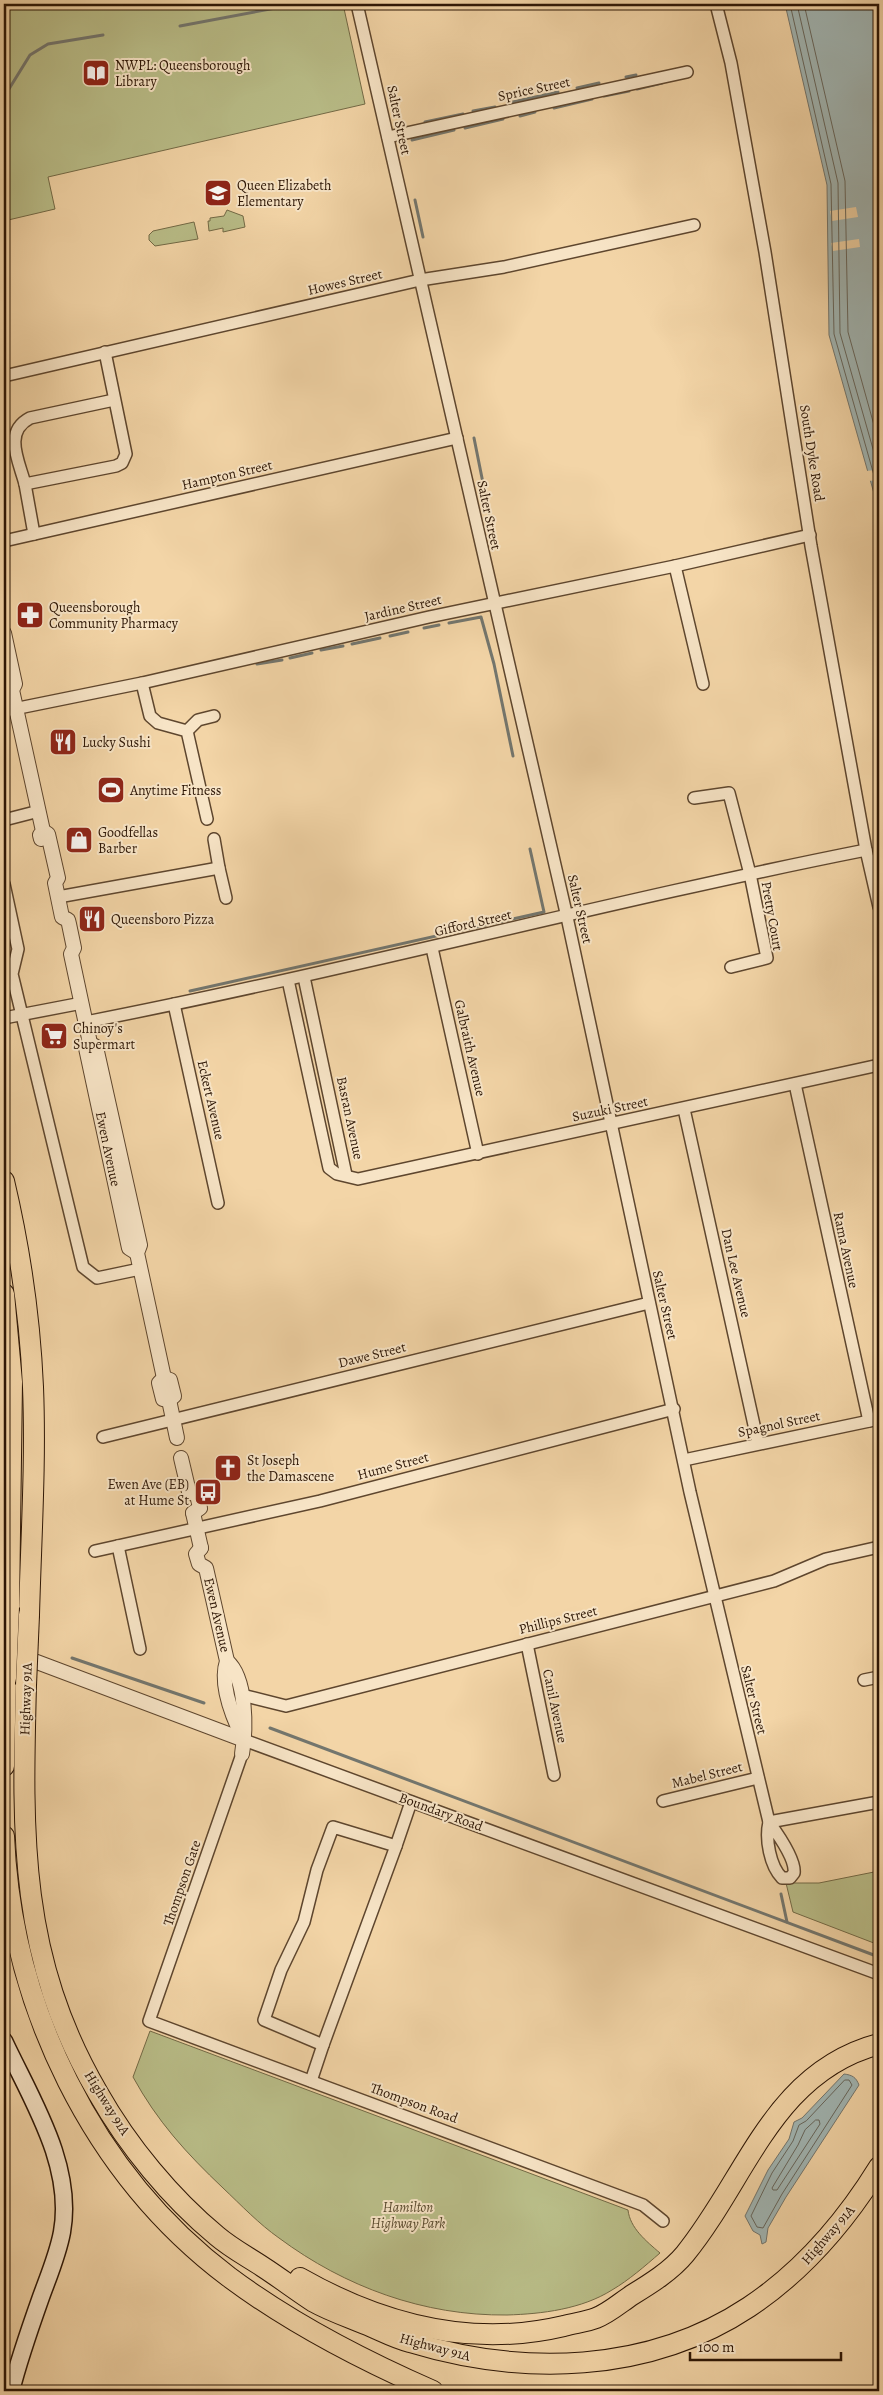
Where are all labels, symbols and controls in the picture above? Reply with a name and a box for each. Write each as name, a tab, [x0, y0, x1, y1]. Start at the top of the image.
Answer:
place label: NWPL: Queensborough Library	[115, 56, 251, 91]
library icon: NWPL: Queensborough Library	[81, 58, 111, 88]
street label: Sprice Street	[496, 72, 572, 106]
street label: Salter Street	[382, 84, 416, 157]
place label: Queen Elizabeth Elementary	[237, 176, 332, 211]
school or university icon: Queen Elizabeth Elementary	[203, 178, 233, 208]
street label: Howes Street	[306, 264, 384, 300]
street label: South Dyke Road	[795, 403, 829, 503]
street label: Hampton Street	[180, 455, 274, 495]
street label: Salter Street	[472, 479, 506, 552]
street label: Jardine Street	[363, 590, 444, 626]
place label: Queensborough Community Pharmacy	[49, 598, 179, 633]
pharmacy icon: Queensborough Community Pharmacy	[15, 600, 45, 630]
restaurant icon: Lucky Sushi	[48, 727, 78, 757]
place label: Lucky Sushi	[82, 733, 151, 752]
sports icon: Anytime Fitness	[96, 775, 126, 805]
place label: Anytime Fitness	[129, 781, 221, 800]
place label: Goodfellas Barber	[98, 823, 158, 858]
shop icon: Goodfellas Barber	[64, 825, 94, 855]
street label: Salter Street	[563, 872, 597, 946]
street label: Pretty Court	[757, 880, 788, 953]
restaurant icon: Queensboro Pizza	[77, 904, 107, 934]
street label: Gifford Street	[433, 905, 514, 941]
place label: Queensboro Pizza	[111, 910, 215, 929]
street label: Galbraith Avenue	[450, 998, 490, 1098]
place label: Chinoy's Supermart	[73, 1019, 136, 1054]
supermarket icon: Chinoy's Supermart	[39, 1021, 69, 1051]
street label: Eckert Avenue	[193, 1058, 229, 1142]
street label: Basran Avenue	[332, 1075, 368, 1161]
street label: Suzuki Street	[570, 1092, 650, 1126]
street label: Ewen Avenue	[91, 1110, 125, 1188]
street label: Rama Avenue	[829, 1210, 863, 1290]
street label: Dan Lee Avenue	[717, 1227, 755, 1319]
street label: Salter Street	[648, 1268, 682, 1342]
street label: Dawe Street	[336, 1337, 408, 1373]
street label: Spagnol Street	[736, 1406, 822, 1442]
street label: Hume Street	[355, 1447, 431, 1485]
place label: St Joseph the Damascene	[247, 1451, 334, 1486]
church icon: St Joseph the Damascene	[213, 1453, 243, 1483]
place label: Ewen Ave (EB) at Hume St	[108, 1475, 189, 1510]
bus stop icon: Ewen Ave (EB) at Hume St	[193, 1477, 223, 1507]
street label: Ewen Avenue	[199, 1576, 235, 1654]
street label: Phillips Street	[517, 1601, 600, 1639]
street label: Highway 91A	[15, 1661, 37, 1736]
street label: Salter Street	[736, 1663, 772, 1737]
street label: Canil Avenue	[538, 1667, 572, 1745]
street label: Mabel Street	[670, 1757, 745, 1793]
street label: Boundary Road	[396, 1788, 486, 1836]
street label: Thompson Gate	[158, 1838, 206, 1928]
street label: Highway 91A	[80, 2067, 135, 2140]
street label: Thompson Road	[367, 2078, 461, 2128]
park label: Hamilton Highway Park	[371, 2198, 445, 2233]
street label: Highway 91A	[797, 2201, 860, 2269]
street label: Highway 91A	[397, 2328, 473, 2366]
scale bar	[690, 2330, 842, 2362]
text: 100 m	[698, 2337, 735, 2357]

